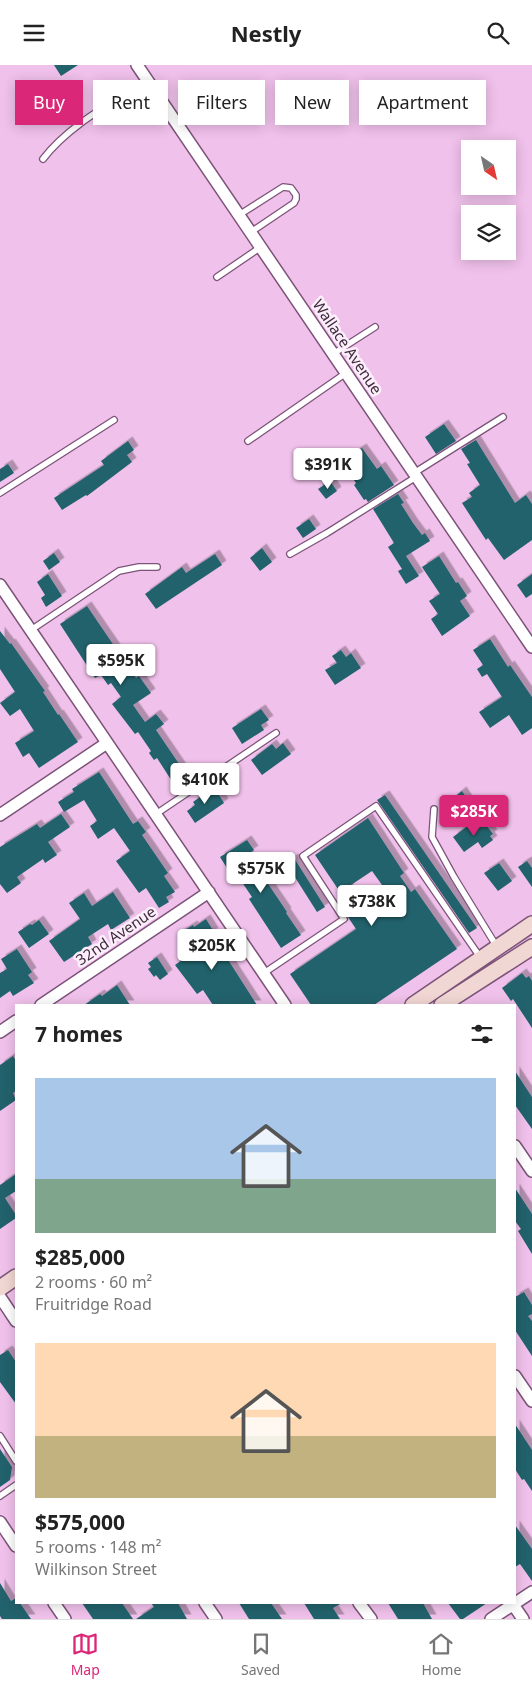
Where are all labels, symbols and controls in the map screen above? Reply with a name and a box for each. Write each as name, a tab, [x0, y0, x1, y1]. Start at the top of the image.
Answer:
text: Nestly	[231, 18, 301, 48]
icon: menu	[20, 19, 48, 47]
icon: search	[484, 19, 512, 47]
chip: Buy	[15, 80, 83, 125]
chip: Rent	[93, 80, 168, 125]
chip: Filters	[178, 80, 265, 125]
chip: New	[275, 80, 349, 125]
chip: Apartment	[359, 80, 486, 125]
north arrow	[461, 140, 516, 195]
map controls	[461, 140, 516, 260]
button: layers	[461, 205, 516, 260]
street label: Wallace Avenue	[309, 295, 387, 398]
pin: $391K	[293, 447, 363, 490]
text: $391K	[304, 453, 352, 475]
pin: $595K	[86, 643, 156, 686]
text: $595K	[97, 649, 145, 671]
pin: $410K	[170, 763, 240, 805]
text: $410K	[181, 768, 229, 790]
pin: $285K	[439, 795, 509, 837]
text: $285K	[450, 800, 498, 822]
pin: $575K	[226, 851, 296, 894]
text: $575K	[237, 857, 285, 879]
pin: $738K	[337, 885, 407, 927]
text: $738K	[348, 890, 396, 912]
street label: 32nd Avenue	[72, 901, 159, 969]
pin: $205K	[177, 929, 247, 971]
text: $205K	[188, 934, 236, 956]
text: 7 homes	[35, 1020, 123, 1048]
icon: filters	[468, 1020, 496, 1048]
icon: home	[221, 1111, 311, 1201]
text: $285,000	[35, 1243, 125, 1271]
text: 2 rooms · 60 m²	[35, 1271, 152, 1293]
text: Fruitridge Road	[35, 1293, 152, 1315]
icon: home	[221, 1376, 311, 1466]
text: $575,000	[35, 1508, 125, 1536]
text: 5 rooms · 148 m²	[35, 1536, 161, 1558]
text: Wilkinson Street	[35, 1558, 157, 1580]
tab: Map	[71, 1630, 100, 1679]
tab: Saved	[241, 1630, 280, 1679]
tab: Home	[422, 1630, 461, 1679]

